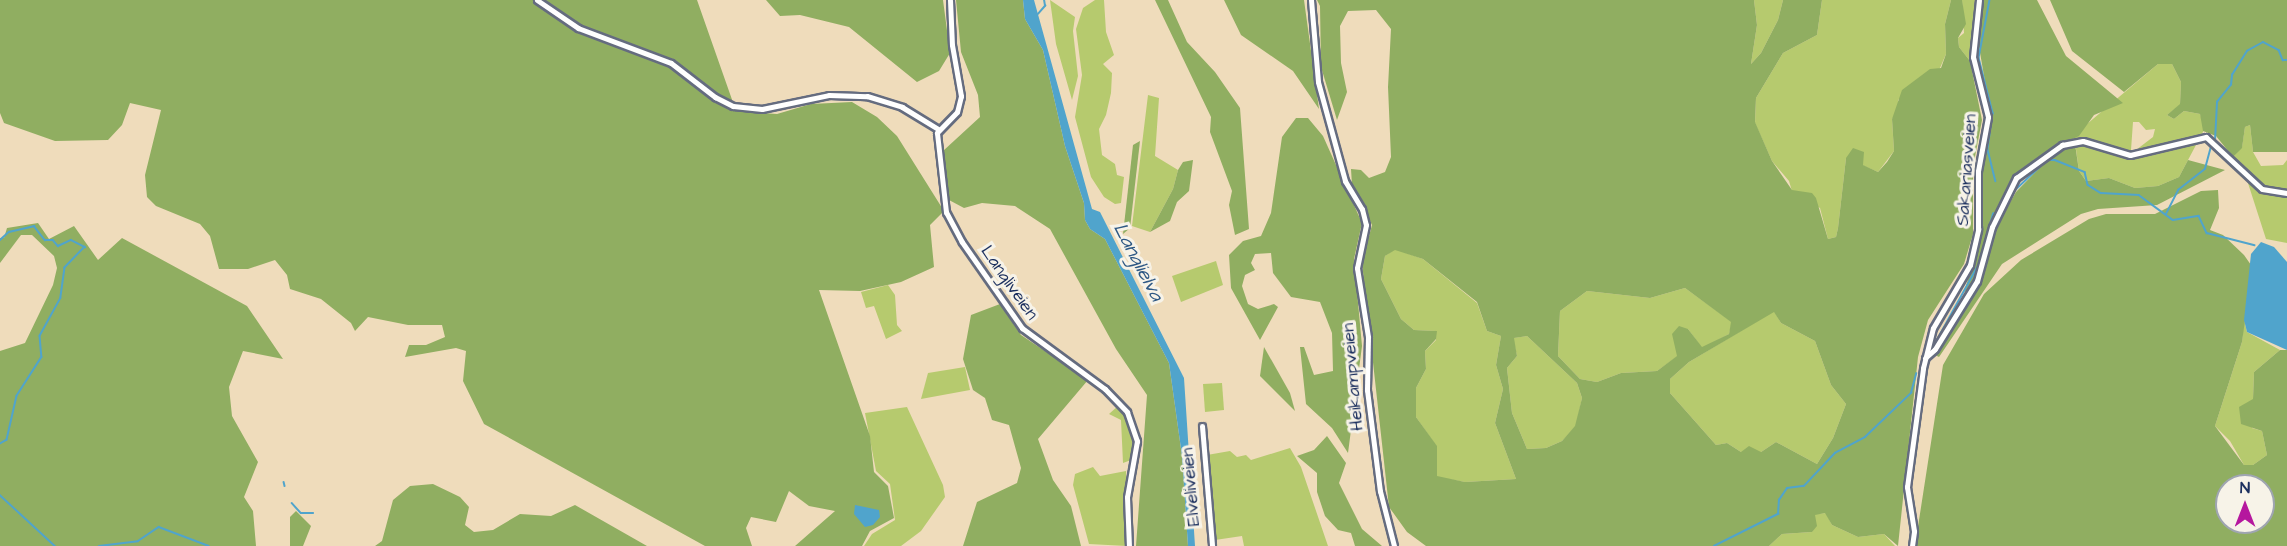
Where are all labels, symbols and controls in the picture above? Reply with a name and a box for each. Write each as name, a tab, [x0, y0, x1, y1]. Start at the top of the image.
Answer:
street label: Sakariasveien	[1952, 113, 1982, 227]
water label: Langlielva	[1107, 219, 1169, 305]
street label: Langliveien	[975, 242, 1043, 324]
street label: Heikampveien	[1338, 322, 1368, 432]
street label: Elveliveien	[1177, 447, 1205, 527]
north arrow	[2215, 474, 2275, 534]
text: N	[2240, 477, 2250, 499]

